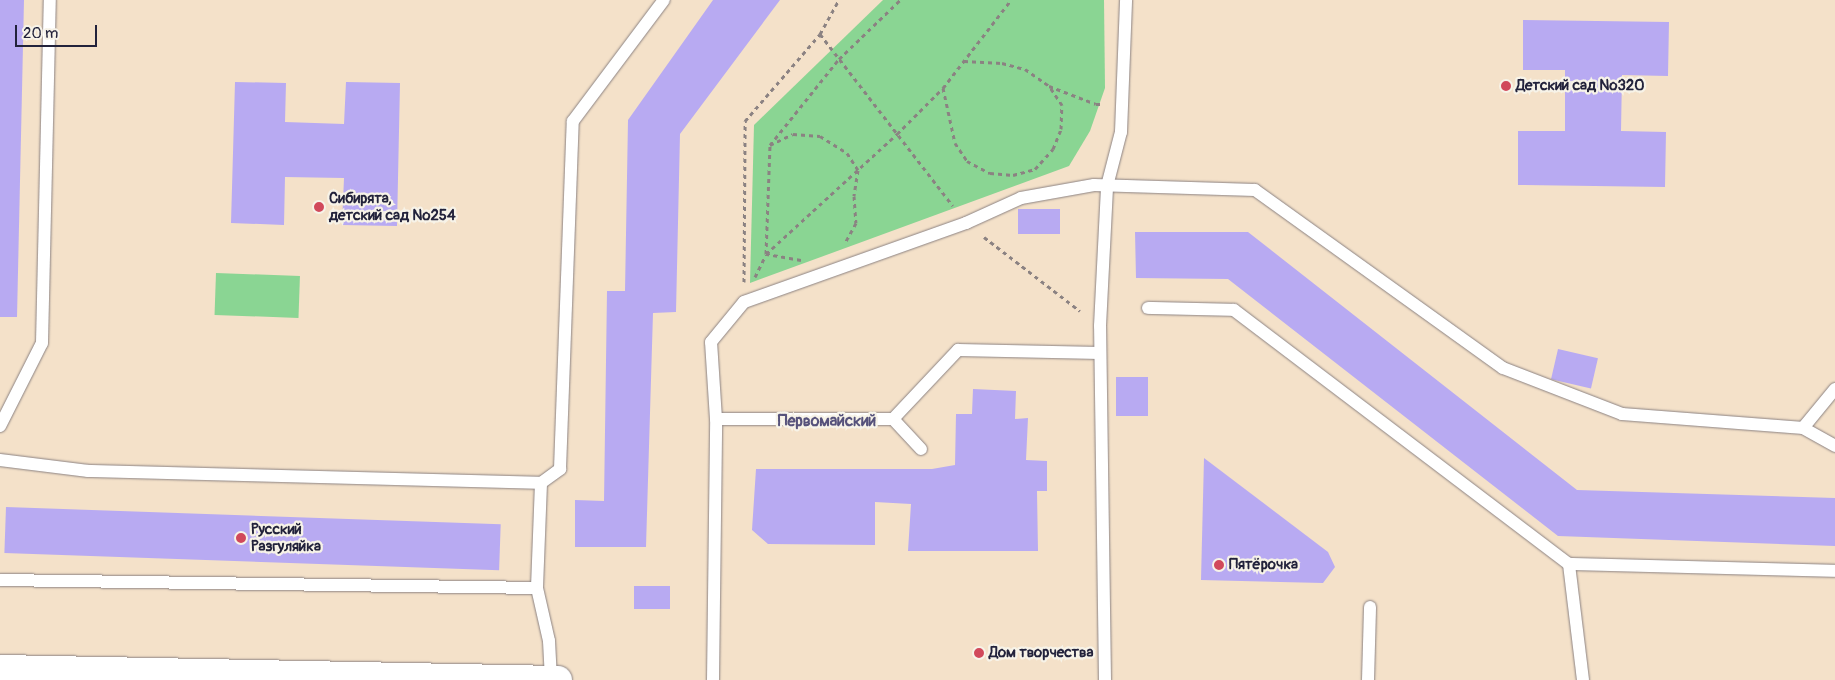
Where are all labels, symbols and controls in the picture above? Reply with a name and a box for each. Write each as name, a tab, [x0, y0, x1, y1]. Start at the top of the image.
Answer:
scale bar	[18, 15, 100, 47]
text: 20 m	[23, 24, 58, 43]
place label: Детский сад №320	[1516, 77, 1644, 95]
marker: Детский сад №320	[1500, 80, 1512, 92]
place label: Сибирята, детский сад №254	[329, 189, 456, 224]
marker: Сибирята, детский сад №254	[313, 201, 325, 213]
district label: Первомайский	[778, 411, 876, 431]
place label: Русский Разгуляйка	[251, 520, 321, 555]
marker: Русский Разгуляйка	[235, 532, 247, 544]
place label: Пятёрочка	[1229, 556, 1298, 574]
marker: Пятёрочка	[1213, 559, 1225, 571]
place label: Дом творчества	[989, 644, 1093, 662]
marker: Дом творчества	[973, 647, 985, 659]

